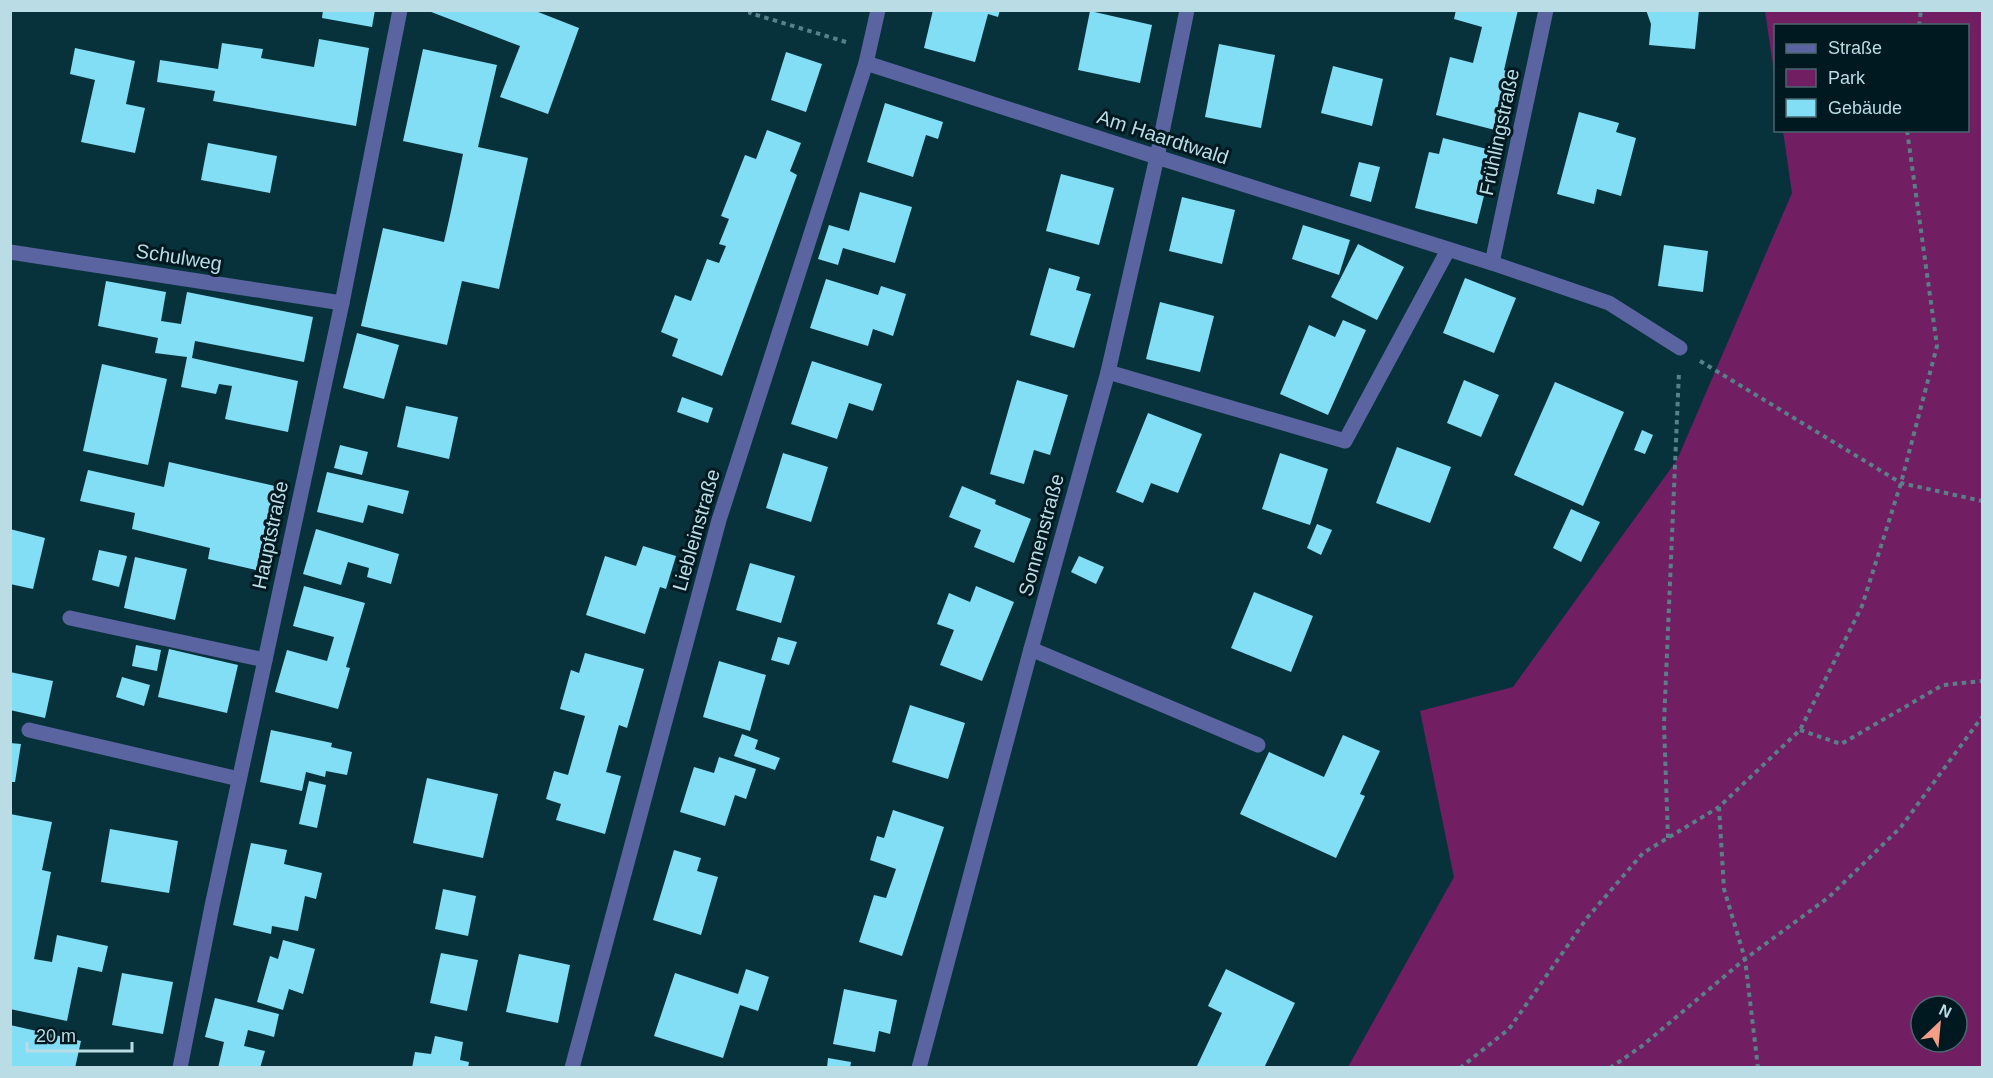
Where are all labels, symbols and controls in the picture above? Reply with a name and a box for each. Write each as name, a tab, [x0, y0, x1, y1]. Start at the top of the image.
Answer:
legend	[1774, 24, 1969, 132]
text: Straße	[1828, 38, 1882, 58]
street label: Frühlingstraße	[1475, 67, 1523, 197]
text: Park	[1828, 68, 1866, 88]
text: Gebäude	[1828, 98, 1902, 118]
street label: Am Haardtwald	[1095, 105, 1231, 169]
street label: Schulweg	[134, 239, 224, 275]
street label: Liebleinstraße	[668, 467, 724, 593]
street label: Sonnenstraße	[1014, 471, 1068, 599]
street label: Hauptstraße	[248, 479, 292, 591]
north arrow	[1909, 994, 1969, 1054]
text: N	[1936, 1001, 1954, 1021]
scale bar	[27, 1015, 132, 1053]
text: 20 m	[36, 1026, 76, 1046]

